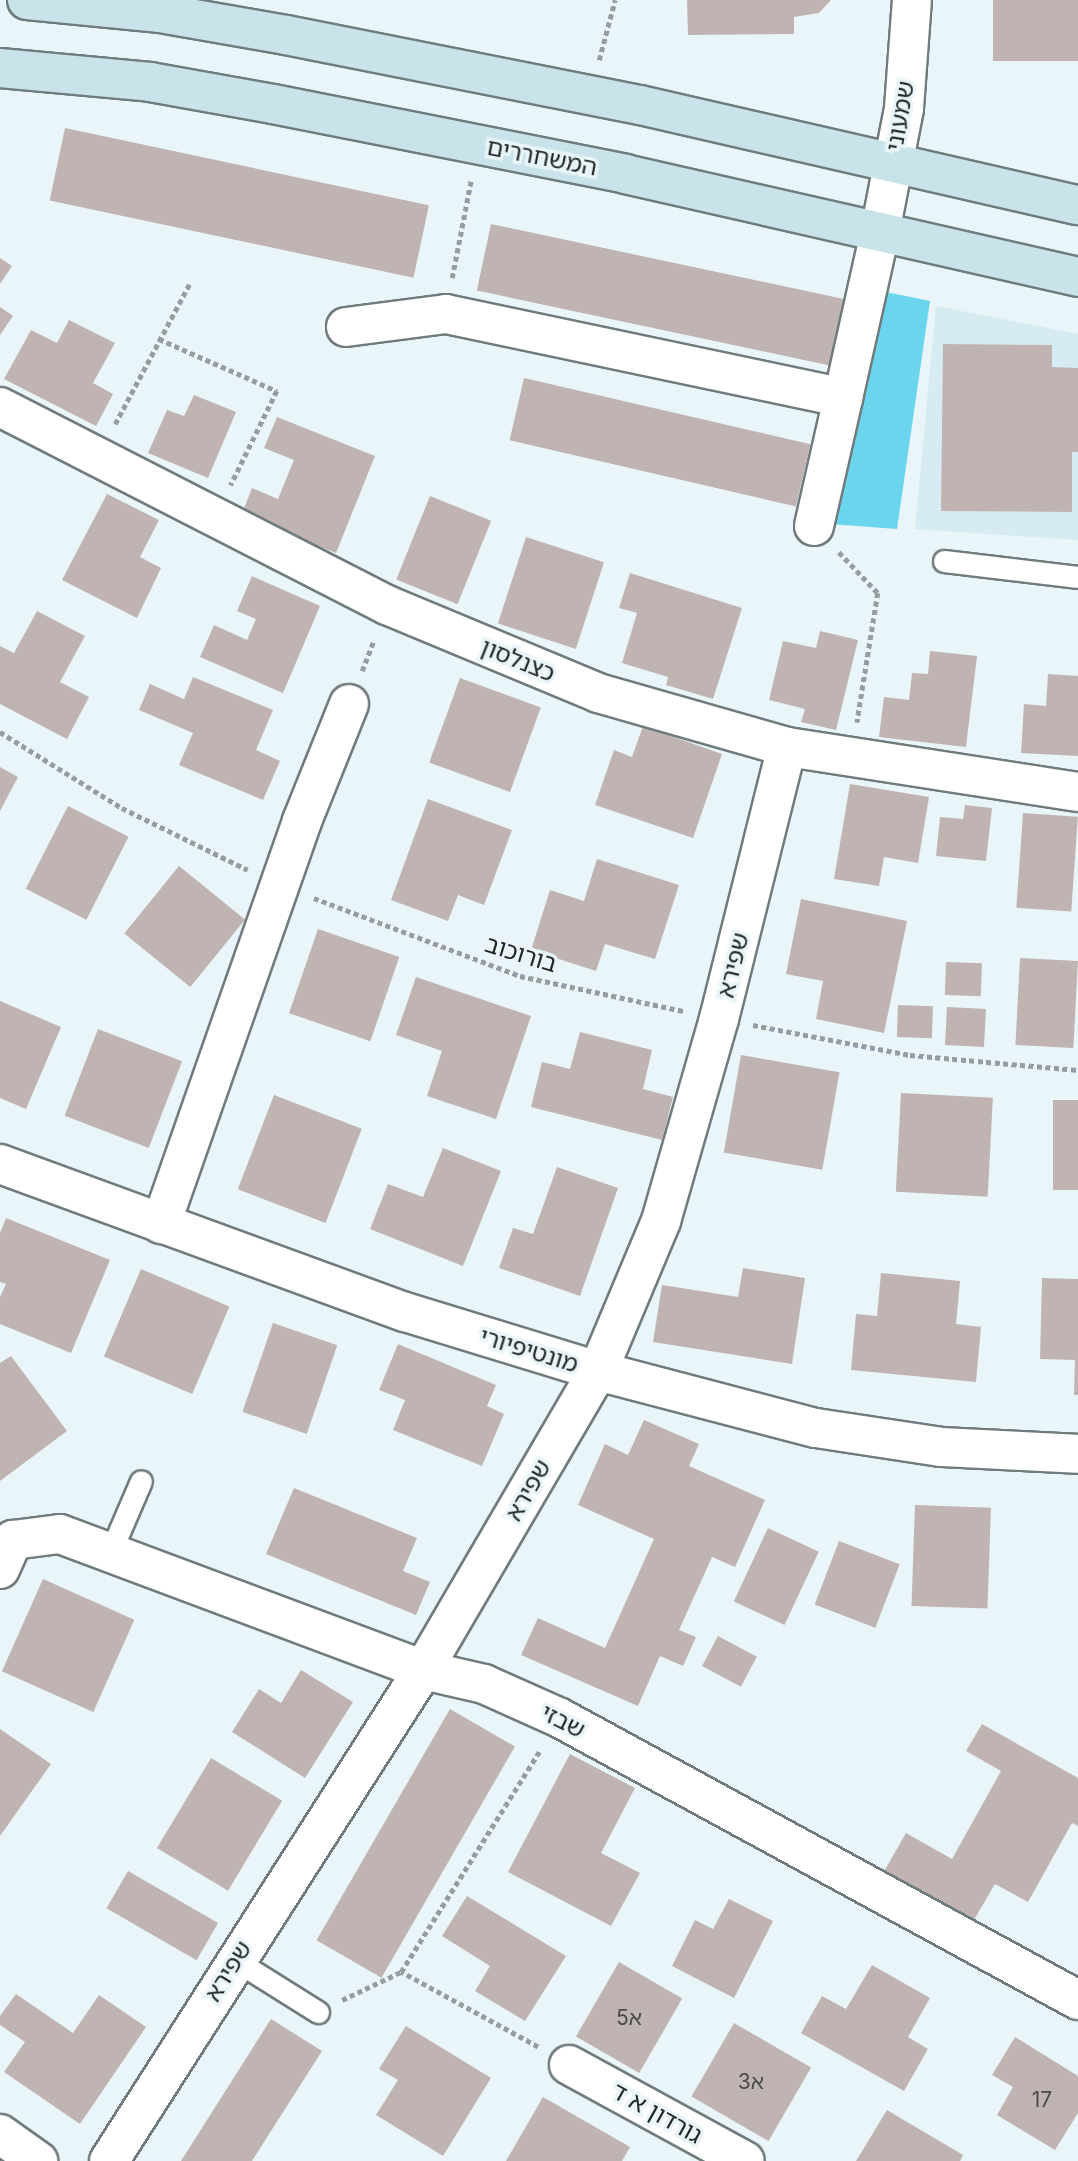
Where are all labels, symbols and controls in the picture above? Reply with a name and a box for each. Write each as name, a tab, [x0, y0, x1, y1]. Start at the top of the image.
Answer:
street label: שמעוני	[880, 79, 920, 153]
street label: המשחררים	[484, 132, 600, 182]
street label: כצנלסון	[477, 632, 559, 688]
street label: בורוכוב	[482, 929, 560, 979]
street label: שפירא	[711, 929, 755, 1001]
street label: מונטיפיורי	[476, 1321, 582, 1379]
street label: שפירא	[499, 1454, 557, 1526]
street label: שבזי	[536, 1698, 590, 1744]
street label: שפירא	[198, 1935, 258, 2007]
house number: 5א	[616, 2005, 642, 2031]
house number: 3א	[738, 2069, 764, 2095]
street label: גורדון א ד	[607, 2077, 707, 2149]
house number: 17	[1032, 2087, 1052, 2113]

